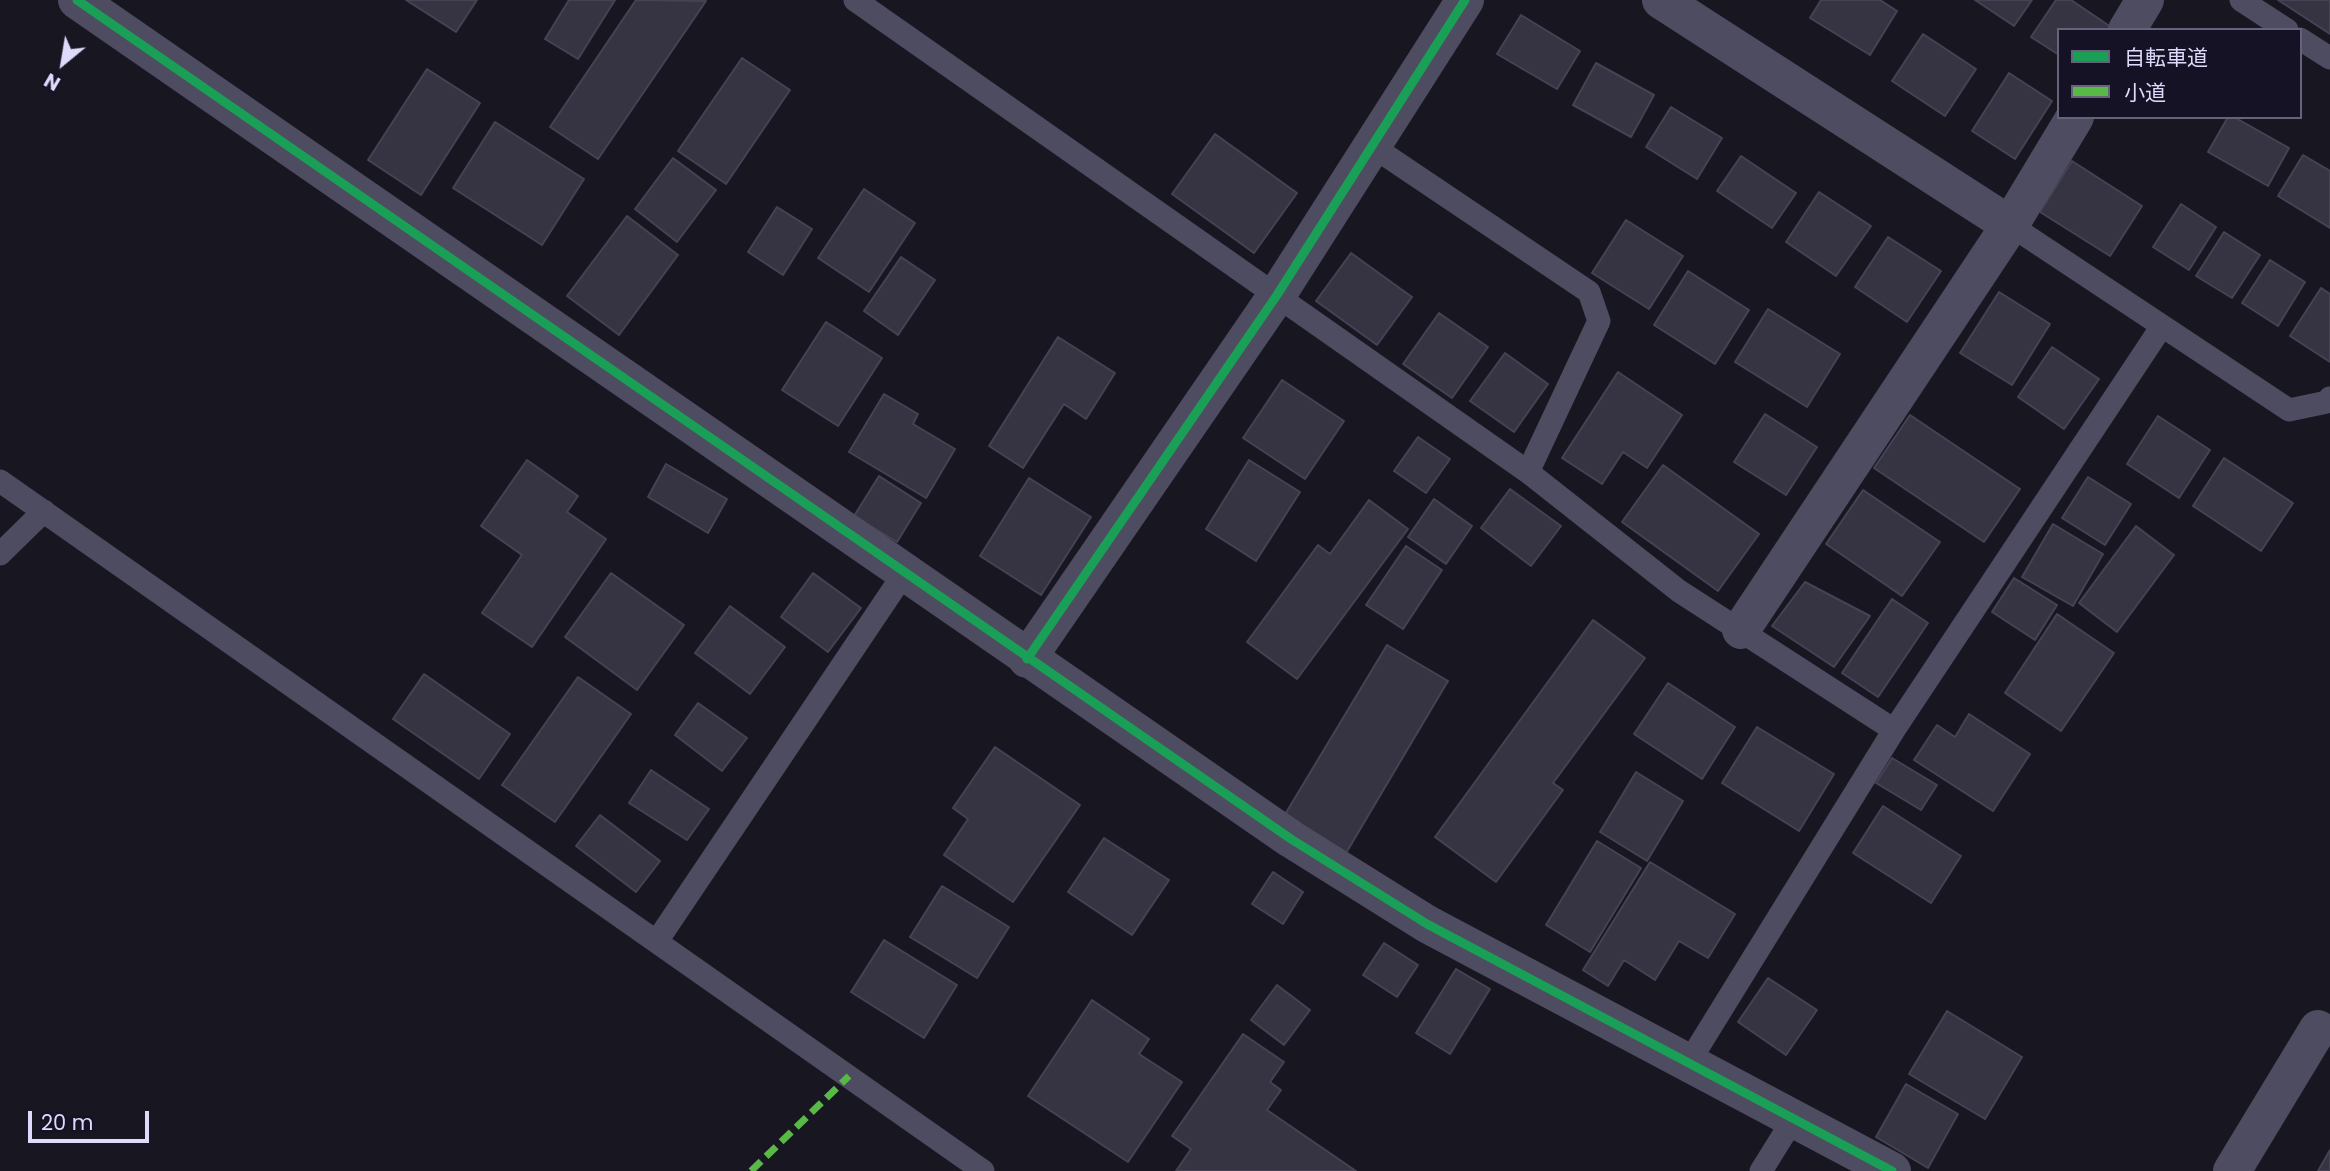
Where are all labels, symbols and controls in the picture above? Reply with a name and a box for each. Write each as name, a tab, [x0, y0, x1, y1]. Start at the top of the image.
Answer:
north arrow	[28, 28, 98, 98]
legend	[2057, 28, 2302, 119]
text: 自転車道	[2124, 43, 2208, 72]
text: N	[39, 66, 65, 97]
text: 小道	[2124, 78, 2166, 107]
scale bar	[32, 1098, 152, 1142]
text: 20 m	[41, 1108, 94, 1137]

